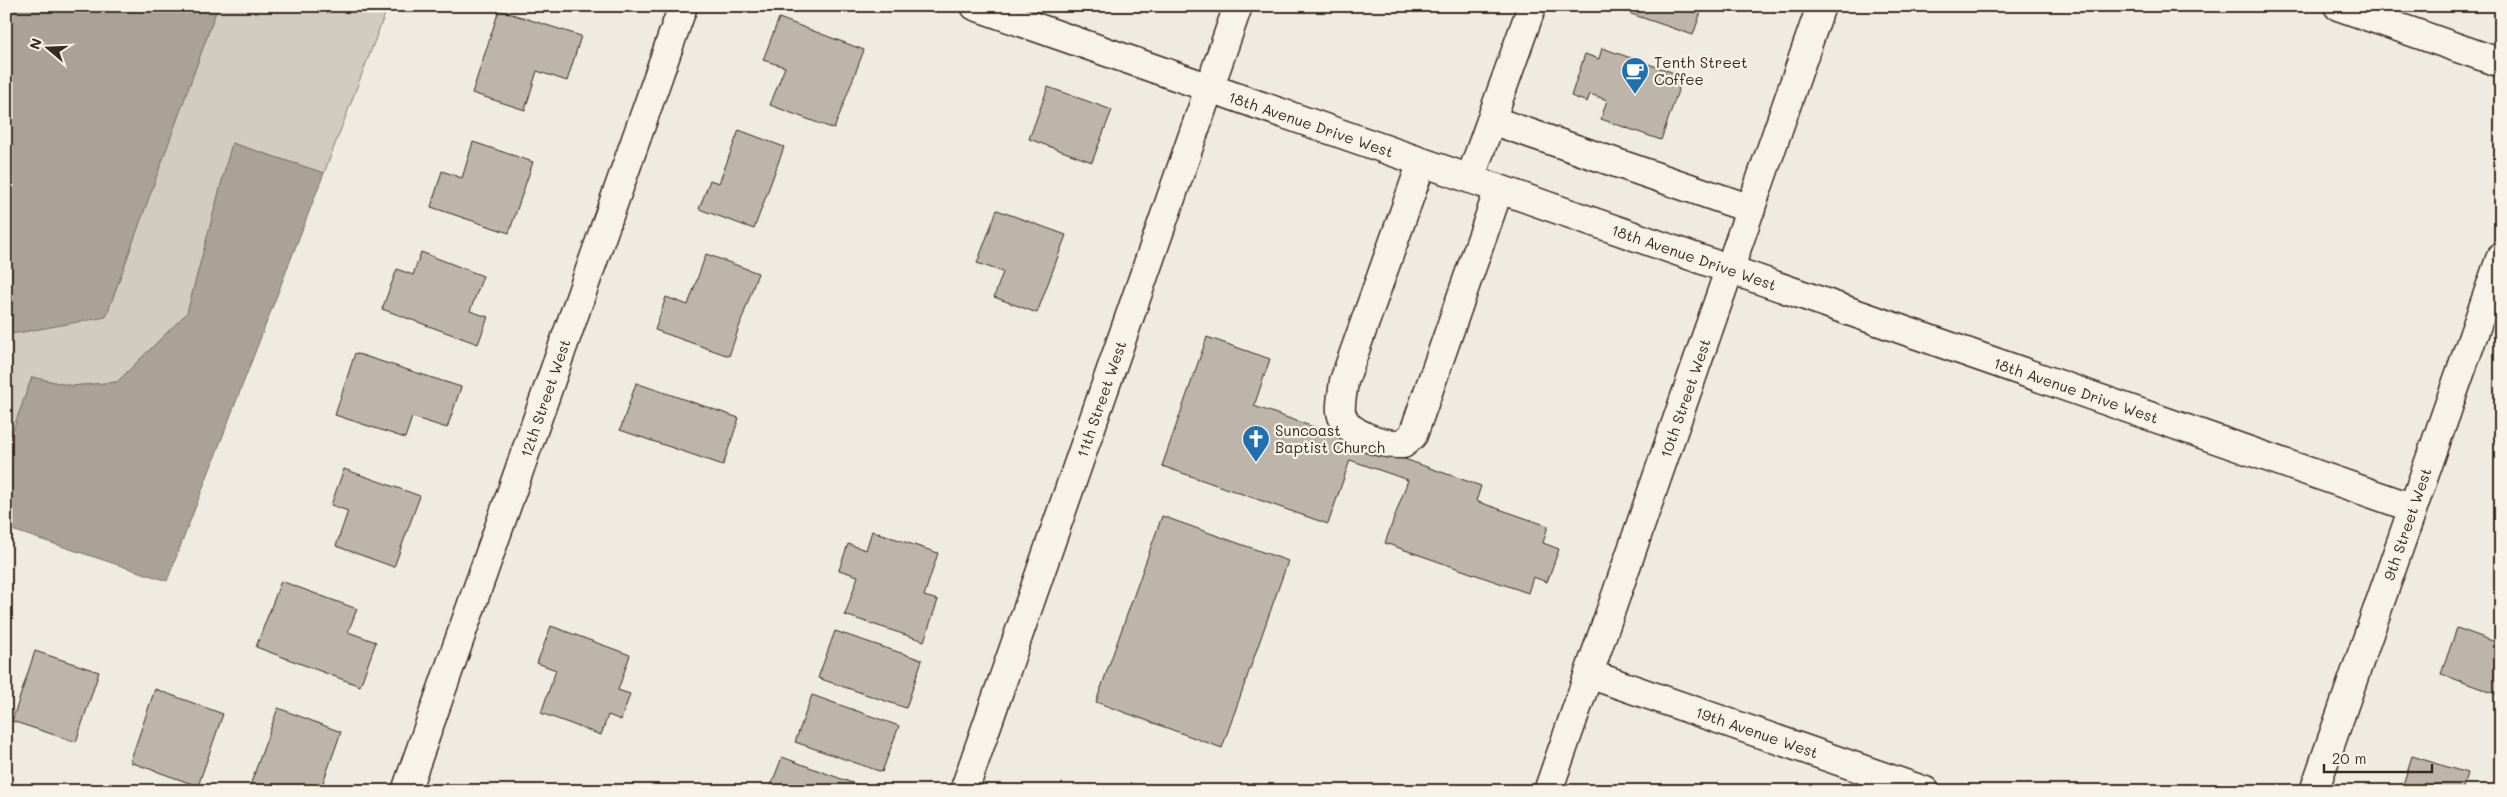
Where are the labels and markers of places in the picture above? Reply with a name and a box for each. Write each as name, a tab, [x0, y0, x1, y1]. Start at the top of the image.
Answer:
place label: Tenth Street Coffee	[1654, 52, 1748, 89]
cafe icon: Tenth Street Coffee	[1620, 56, 1650, 95]
place label: Suncoast Baptist Church	[1275, 420, 1385, 457]
church icon: Suncoast Baptist Church	[1241, 424, 1271, 463]

